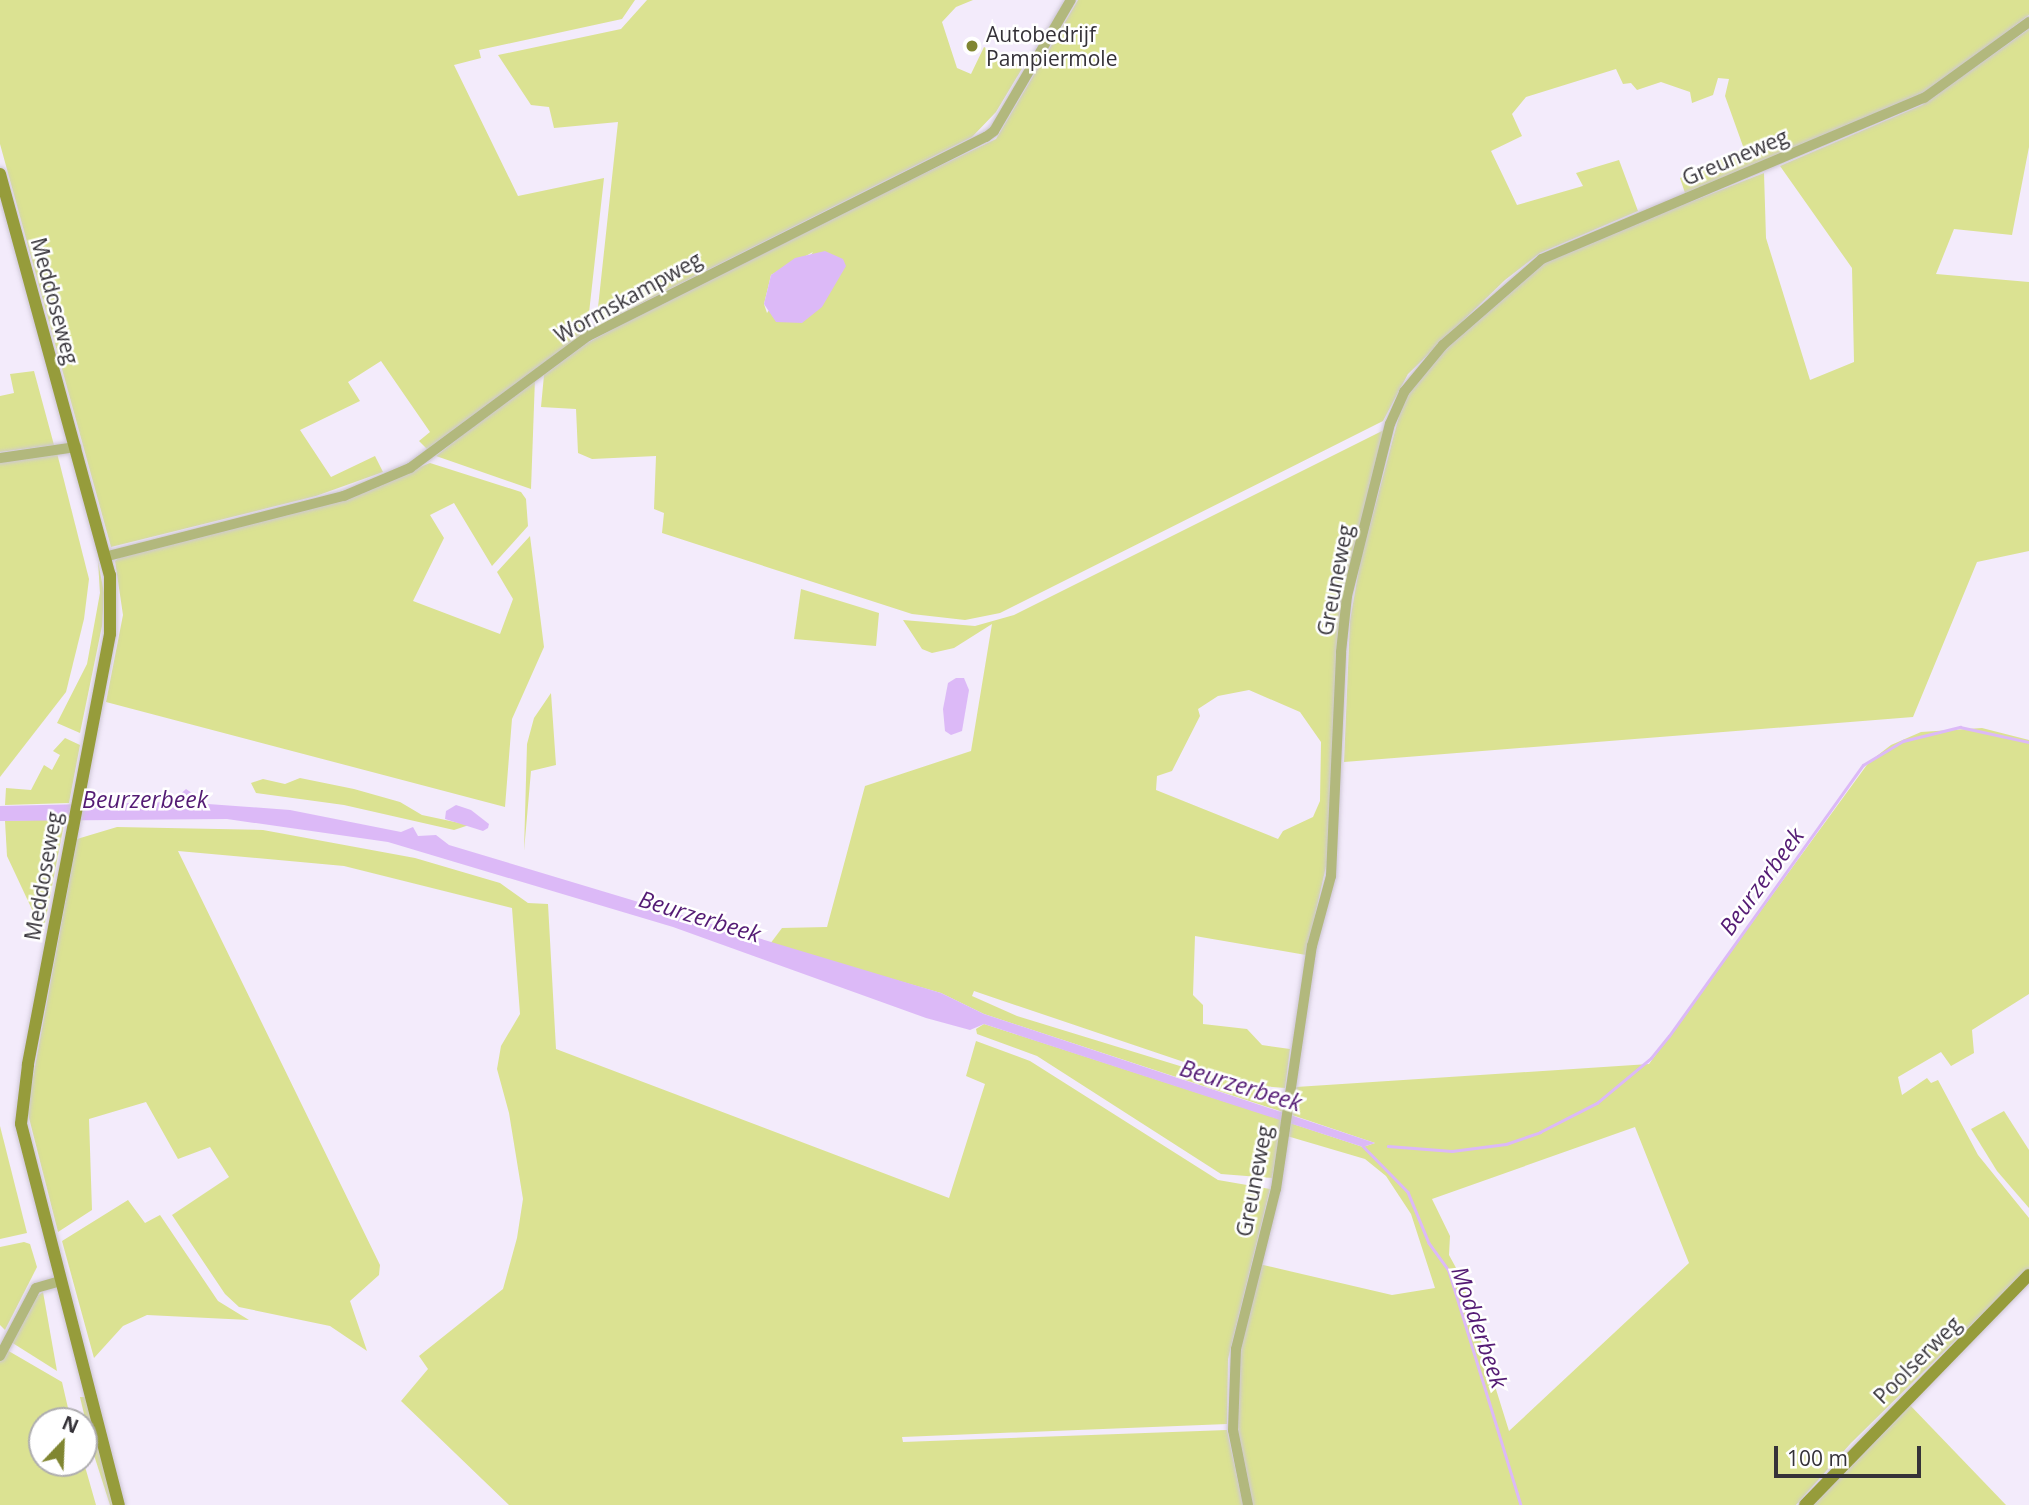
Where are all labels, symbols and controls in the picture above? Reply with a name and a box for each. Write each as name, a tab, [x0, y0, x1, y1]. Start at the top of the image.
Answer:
place label: Autobedrijf Pampiermole	[986, 21, 1117, 71]
marker: Autobedrijf Pampiermole	[964, 38, 980, 54]
street label: Greuneweg	[1678, 123, 1792, 191]
street label: Meddoseweg	[26, 235, 84, 367]
street label: Wormskampweg	[550, 246, 706, 348]
street label: Greuneweg	[1312, 522, 1358, 638]
water label: Beurzerbeek	[82, 785, 208, 813]
street label: Meddoseweg	[19, 810, 67, 942]
water label: Beurzerbeek	[1713, 822, 1809, 940]
water label: Beurzerbeek	[636, 884, 764, 948]
water label: Beurzerbeek	[1177, 1053, 1305, 1117]
street label: Greuneweg	[1231, 1123, 1277, 1239]
water label: Modderbeek	[1446, 1263, 1514, 1391]
street label: Poolserweg	[1868, 1311, 1966, 1409]
north arrow	[28, 1407, 98, 1477]
text: N	[58, 1410, 83, 1439]
scale bar	[1777, 1432, 1924, 1476]
text: 100 m	[1787, 1444, 1848, 1472]

